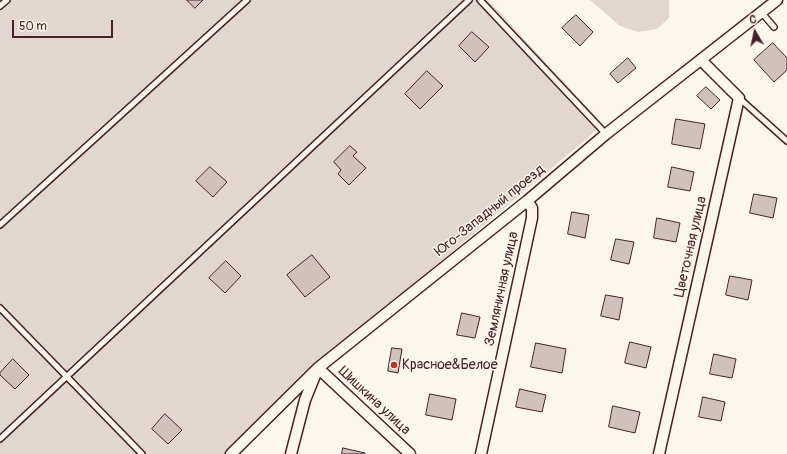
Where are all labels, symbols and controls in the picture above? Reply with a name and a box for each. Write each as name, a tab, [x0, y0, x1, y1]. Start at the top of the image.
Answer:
scale bar	[14, 12, 115, 38]
north arrow	[735, 12, 775, 52]
text: С	[749, 13, 757, 27]
text: 50 m	[19, 19, 47, 34]
street label: Юго-Западный проезд	[432, 162, 548, 260]
street label: Цветочная улица	[671, 195, 711, 299]
street label: Земляничная улица	[482, 230, 522, 348]
place label: Красное&Белое	[402, 357, 498, 373]
marker: Красное&Белое	[389, 360, 399, 370]
street label: Шишкина улица	[334, 363, 414, 439]

